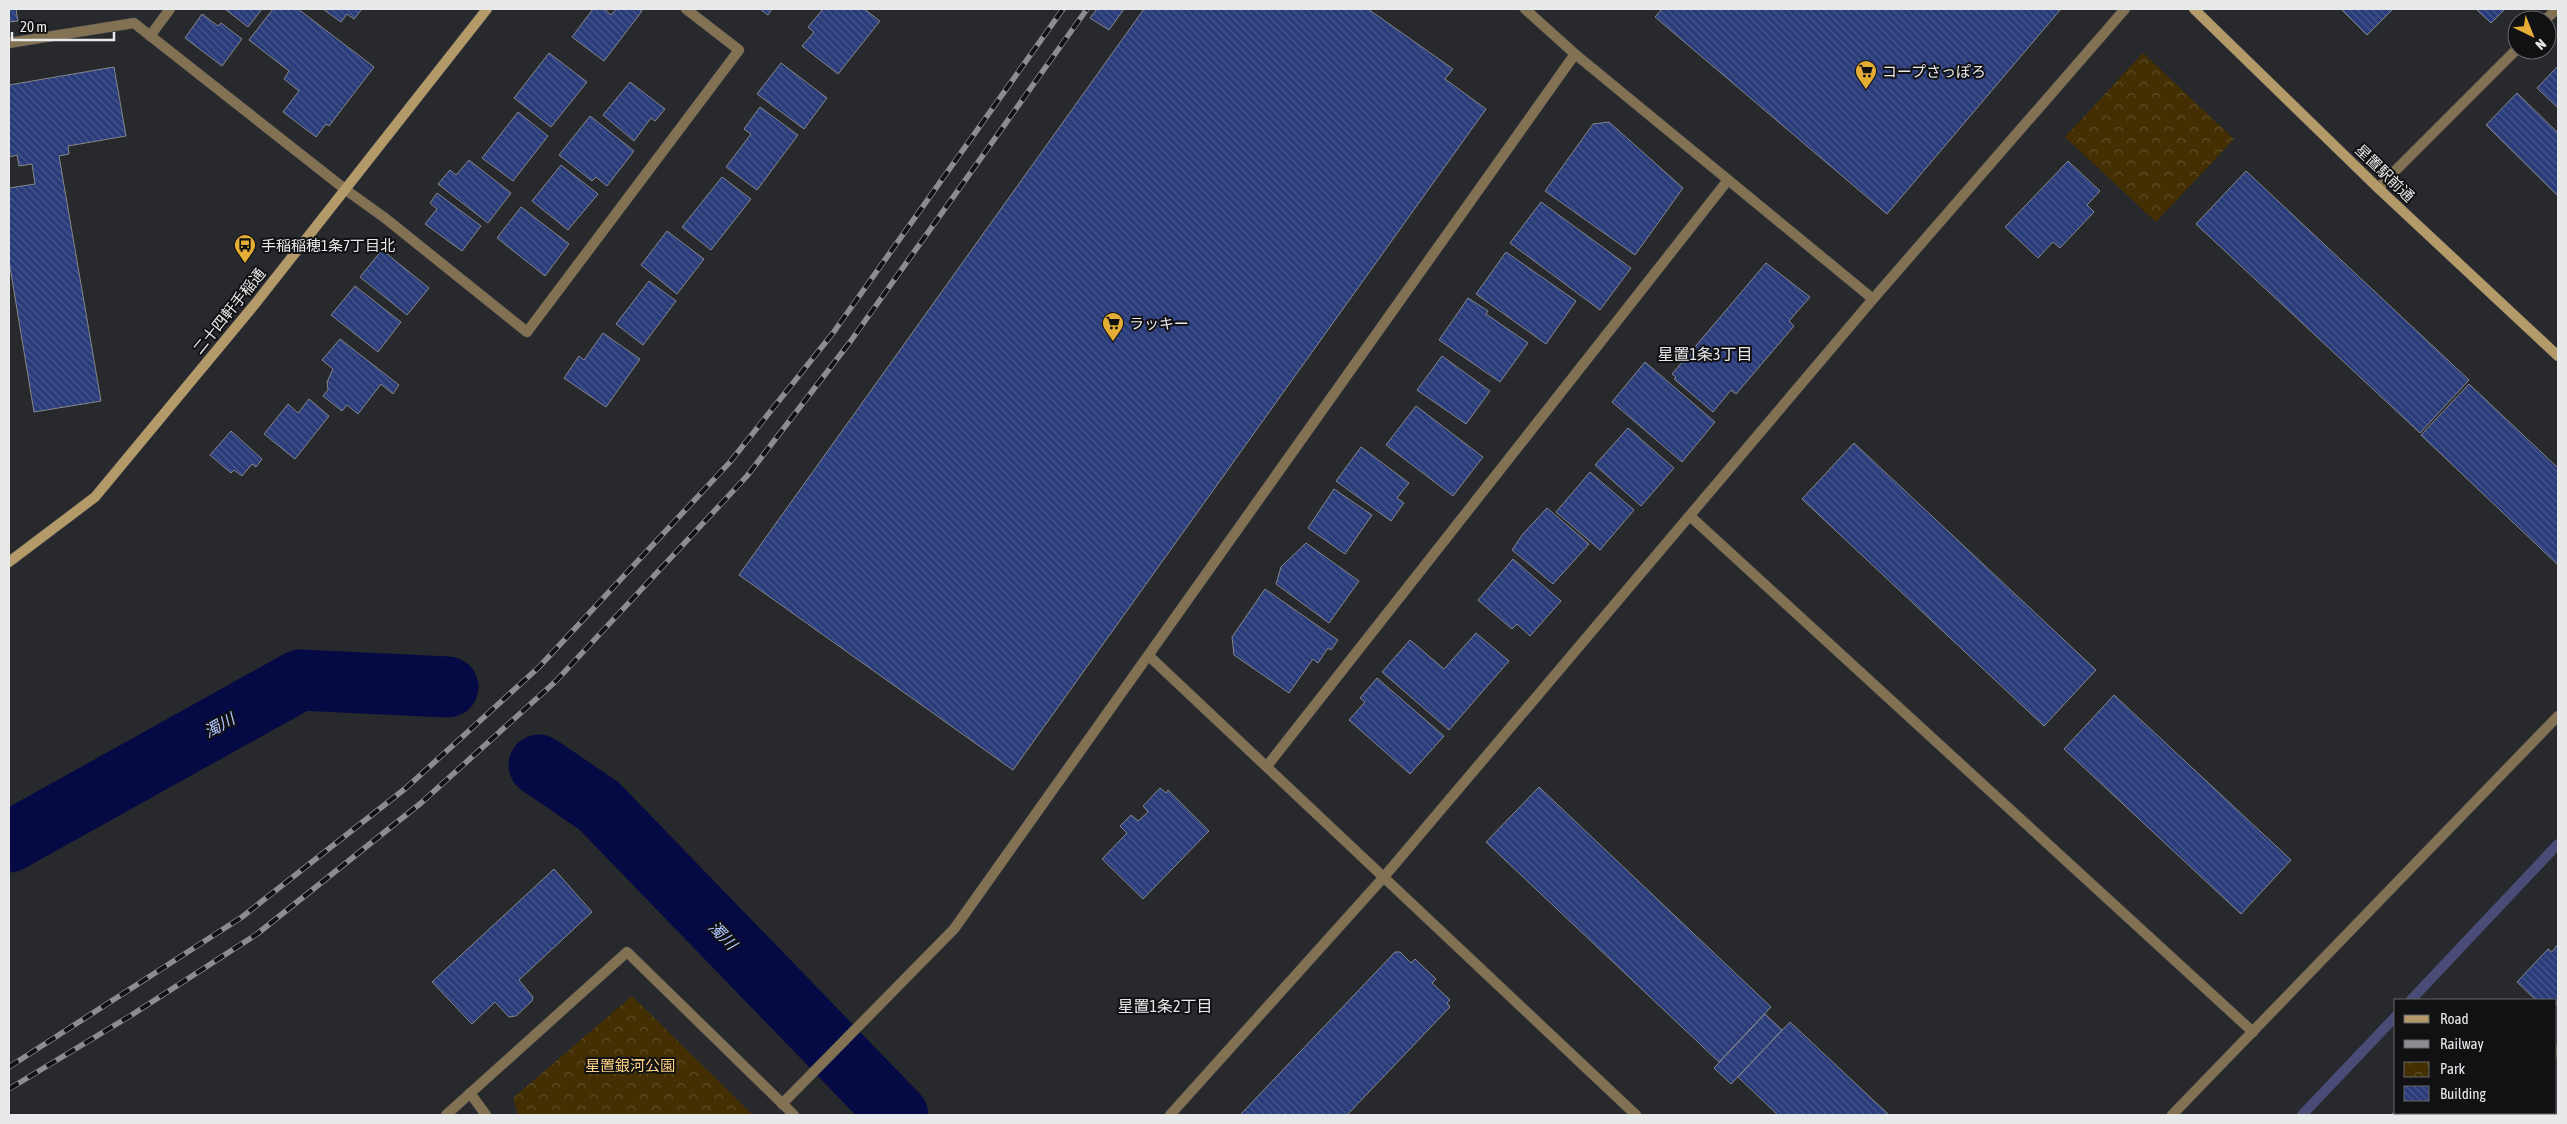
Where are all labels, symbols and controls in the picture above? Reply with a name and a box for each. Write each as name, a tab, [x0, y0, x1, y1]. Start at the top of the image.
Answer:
scale bar	[12, 10, 115, 42]
north arrow	[2507, 10, 2557, 60]
text: 20 m	[20, 18, 47, 35]
text: N	[2532, 36, 2549, 53]
supermarket icon: コープさっぽろ	[1854, 59, 1878, 90]
place label: コープさっぽろ	[1882, 63, 1986, 80]
street label: 星置駅前通	[2352, 141, 2418, 205]
bus stop icon: 手稲稲穂1条7丁目北	[233, 233, 257, 264]
place label: 手稲稲穂1条7丁目北	[261, 237, 395, 254]
street label: 二十四軒手稲通	[189, 265, 269, 357]
supermarket icon: ラッキー	[1101, 311, 1125, 342]
place label: ラッキー	[1129, 315, 1189, 332]
district label: 星置1条3丁目	[1657, 345, 1753, 363]
water label: 濁川	[201, 708, 239, 741]
water label: 濁川	[705, 917, 742, 954]
district label: 星置1条2丁目	[1117, 997, 1213, 1015]
legend	[2394, 999, 2557, 1114]
text: Road	[2440, 1010, 2469, 1027]
text: Railway	[2440, 1035, 2484, 1052]
park label: 星置銀河公園	[585, 1057, 675, 1074]
text: Park	[2440, 1060, 2465, 1077]
text: Building	[2440, 1085, 2486, 1102]

